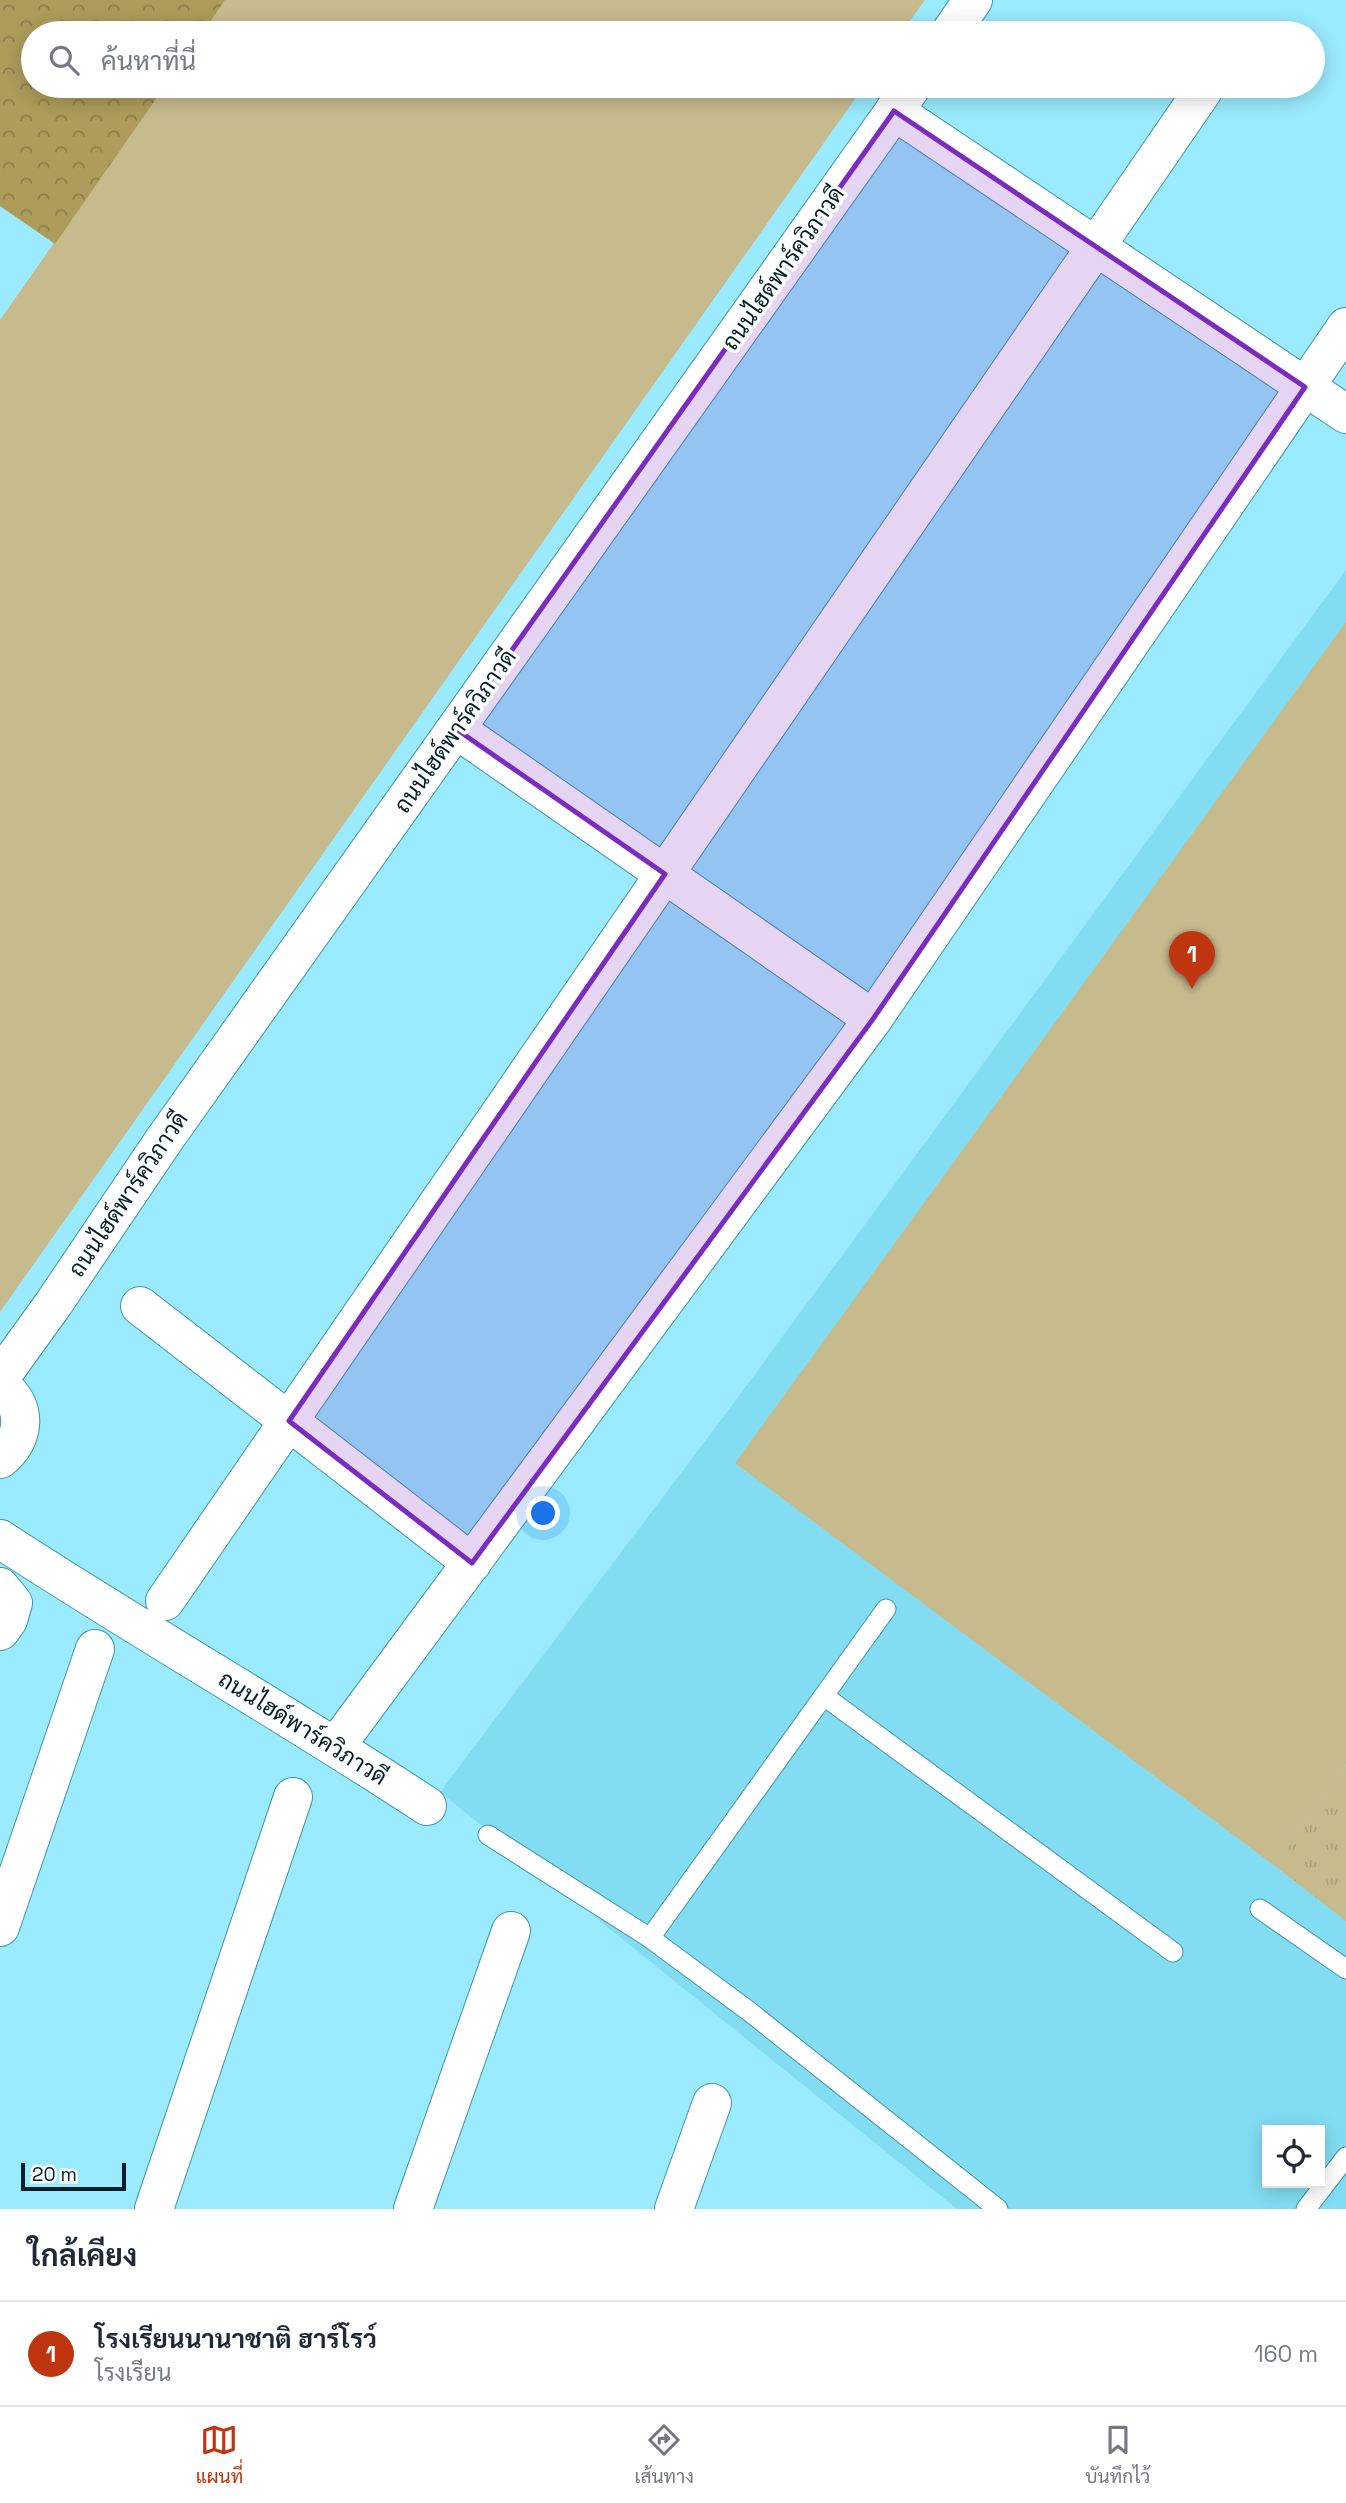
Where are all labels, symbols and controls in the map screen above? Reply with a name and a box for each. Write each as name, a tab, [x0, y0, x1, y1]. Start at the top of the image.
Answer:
search box	[21, 21, 1325, 98]
icon: search	[45, 41, 83, 79]
text: ค้นหาที่นี่	[101, 44, 196, 78]
street label: ถนนไฮด์พาร์ควิภาวดี	[714, 180, 851, 356]
street label: ถนนไฮด์พาร์ควิภาวดี	[386, 643, 523, 819]
pin: 1	[1169, 931, 1215, 989]
street label: ถนนไฮด์พาร์ควิภาวดี	[61, 1105, 195, 1283]
your location	[526, 1496, 560, 1530]
street label: ถนนไฮด์พาร์ควิภาวดี	[213, 1663, 394, 1792]
map controls	[1262, 2125, 1325, 2188]
button: locate	[1262, 2125, 1325, 2188]
scale bar	[21, 2160, 126, 2192]
text: 20 m	[32, 2162, 77, 2187]
text: ใกล้เคียง	[28, 2236, 137, 2275]
text: โรงเรียนนานาชาติ ฮาร์โรว์	[95, 2322, 377, 2356]
text: 1	[46, 2339, 56, 2369]
text: 160 m	[1254, 2339, 1318, 2369]
text: โรงเรียน	[95, 2358, 171, 2388]
tab: แผนที่	[196, 2421, 243, 2489]
tab: เส้นทาง	[635, 2421, 694, 2489]
tab: บันทึกไว้	[1085, 2421, 1150, 2489]

